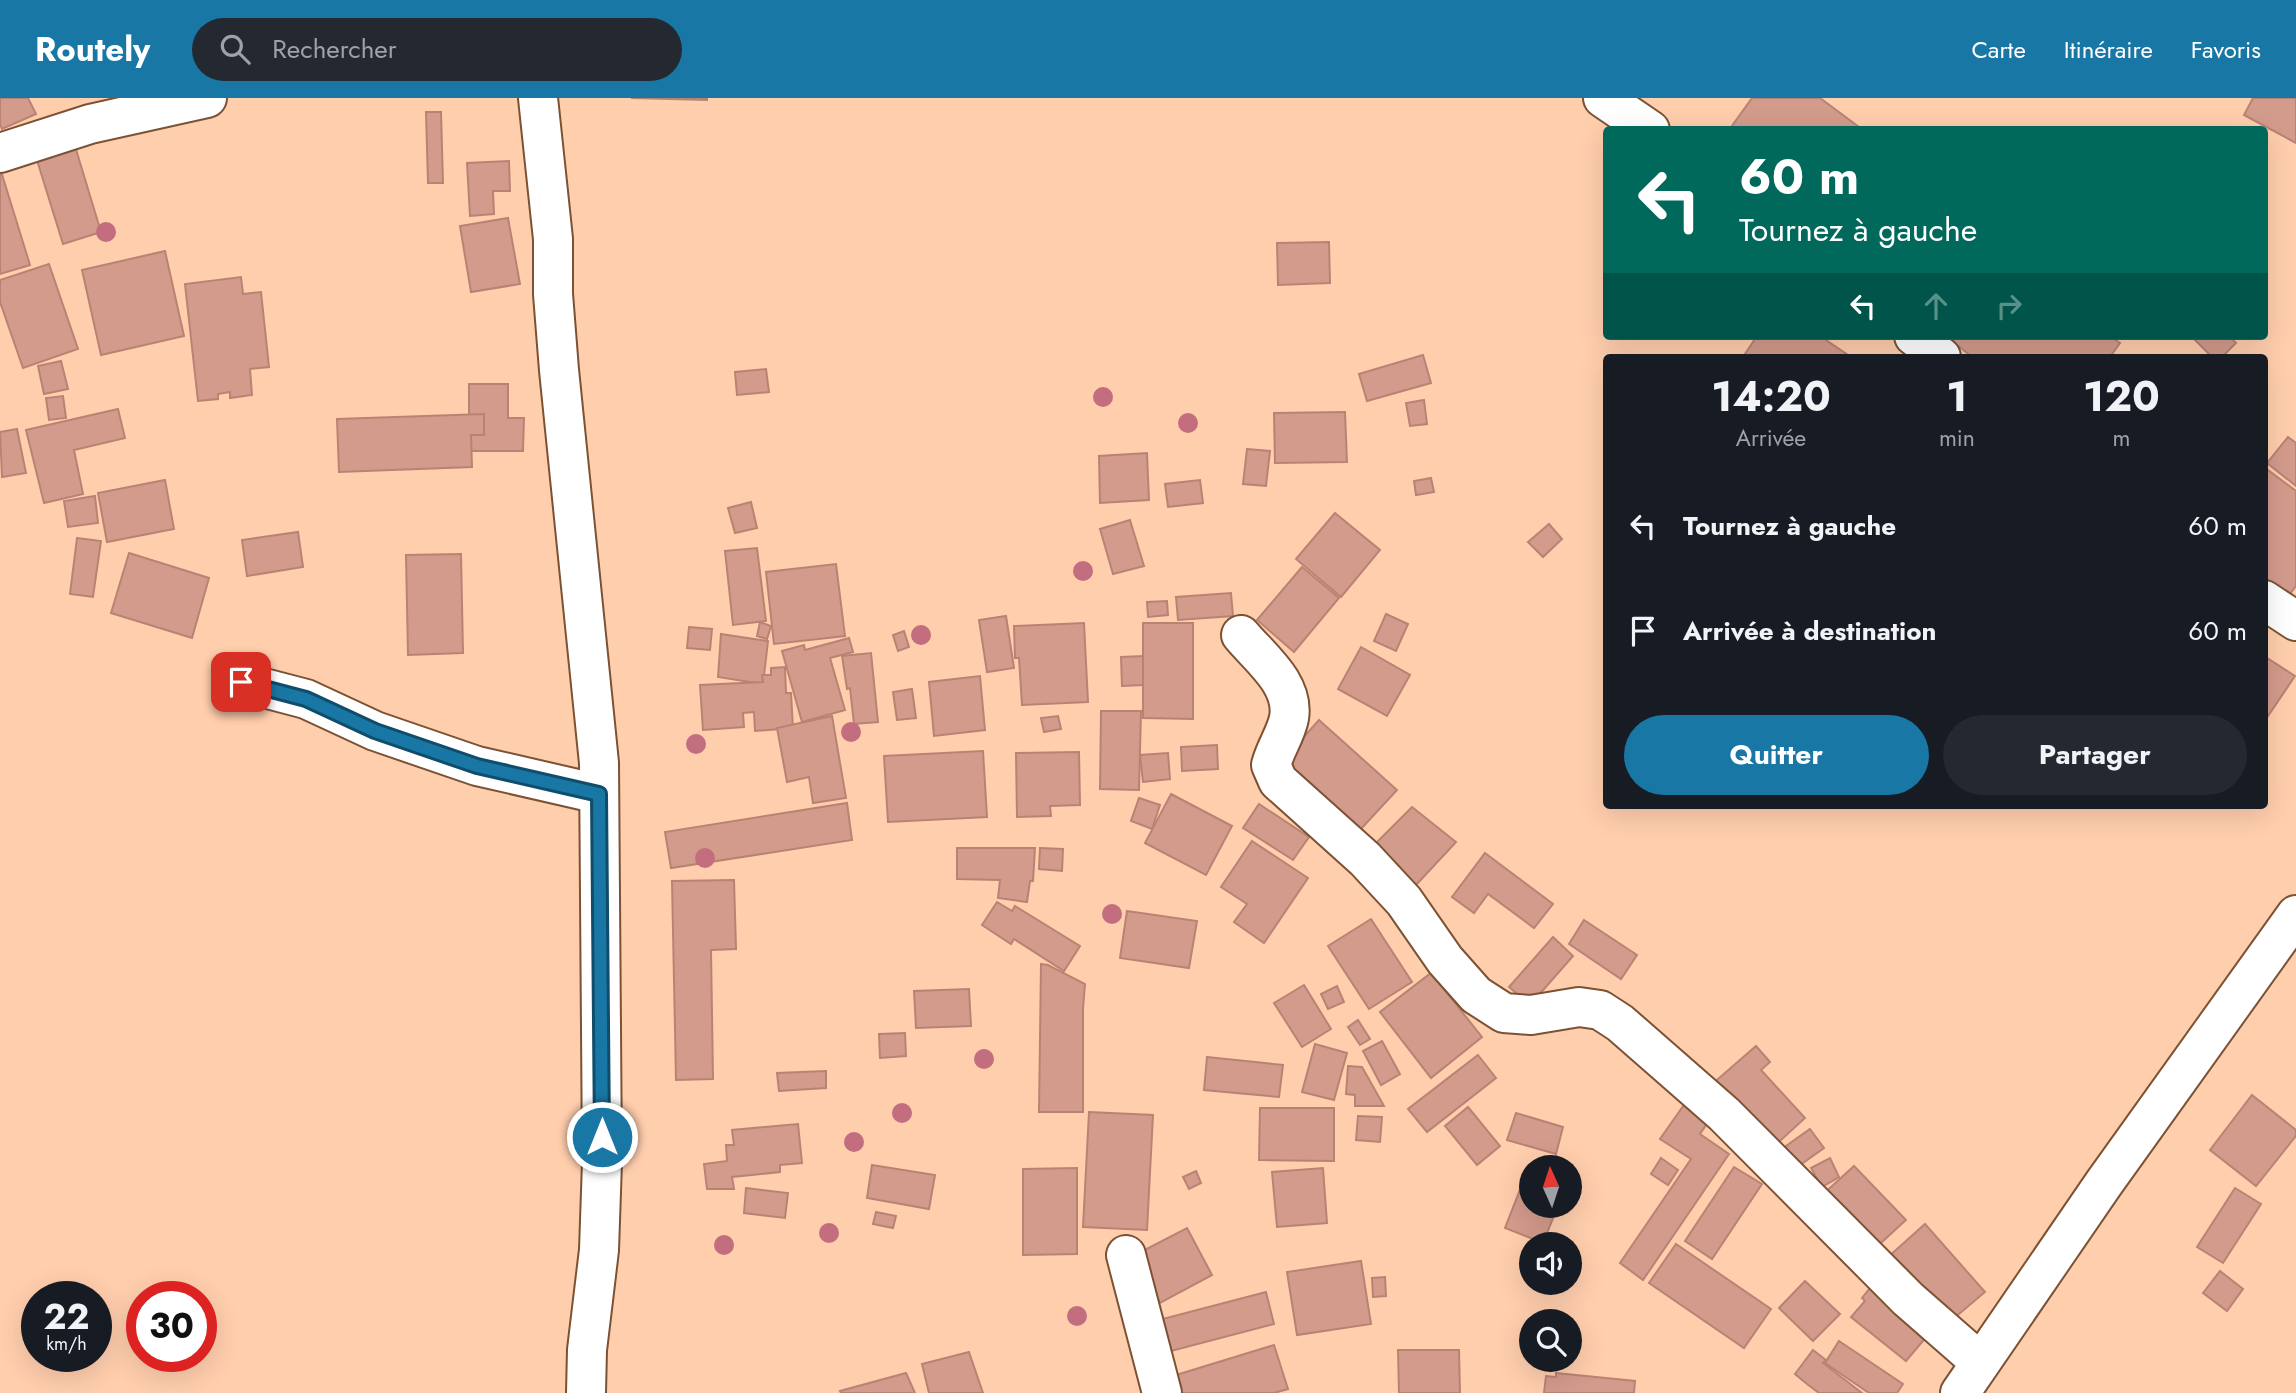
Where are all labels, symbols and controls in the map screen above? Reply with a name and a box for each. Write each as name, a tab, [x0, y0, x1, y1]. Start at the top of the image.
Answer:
search box	[192, 18, 682, 81]
text: Routely	[35, 26, 150, 73]
icon: search	[216, 30, 254, 68]
text: Rechercher	[272, 30, 397, 68]
text: Carte	[1971, 32, 2026, 67]
text: Itinéraire	[2064, 32, 2153, 67]
text: Favoris	[2191, 32, 2261, 67]
text: 60 m	[1739, 142, 1859, 212]
icon: left	[1624, 154, 1715, 245]
text: Tournez à gauche	[1739, 207, 1977, 253]
icon: left	[1844, 287, 1882, 325]
icon: ahead	[1917, 287, 1955, 325]
icon: right	[1990, 287, 2028, 325]
text: 14:20	[1711, 366, 1831, 427]
text: 1	[1946, 366, 1968, 427]
text: 120	[2083, 366, 2160, 427]
text: Arrivée	[1736, 421, 1806, 455]
text: min	[1939, 421, 1975, 455]
text: m	[2112, 421, 2130, 455]
icon: left	[1624, 507, 1662, 545]
text: Tournez à gauche	[1683, 507, 1896, 545]
text: 60 m	[2188, 507, 2247, 545]
icon: arrive	[1624, 612, 1662, 650]
text: Arrivée à destination	[1683, 612, 1936, 650]
text: 60 m	[2188, 612, 2247, 650]
pin	[211, 652, 271, 712]
icon: arrive	[222, 663, 260, 701]
button: Quitter	[1624, 715, 1929, 795]
button: Partager	[1943, 715, 2247, 795]
position arrow	[565, 1100, 639, 1174]
north arrow	[1519, 1155, 1582, 1218]
map controls	[1519, 1155, 1582, 1372]
button: sound	[1519, 1232, 1582, 1295]
speed limit sign: 30	[126, 1281, 217, 1372]
text: 22	[44, 1292, 89, 1342]
button: search	[1519, 1309, 1582, 1372]
text: km/h	[46, 1331, 87, 1357]

